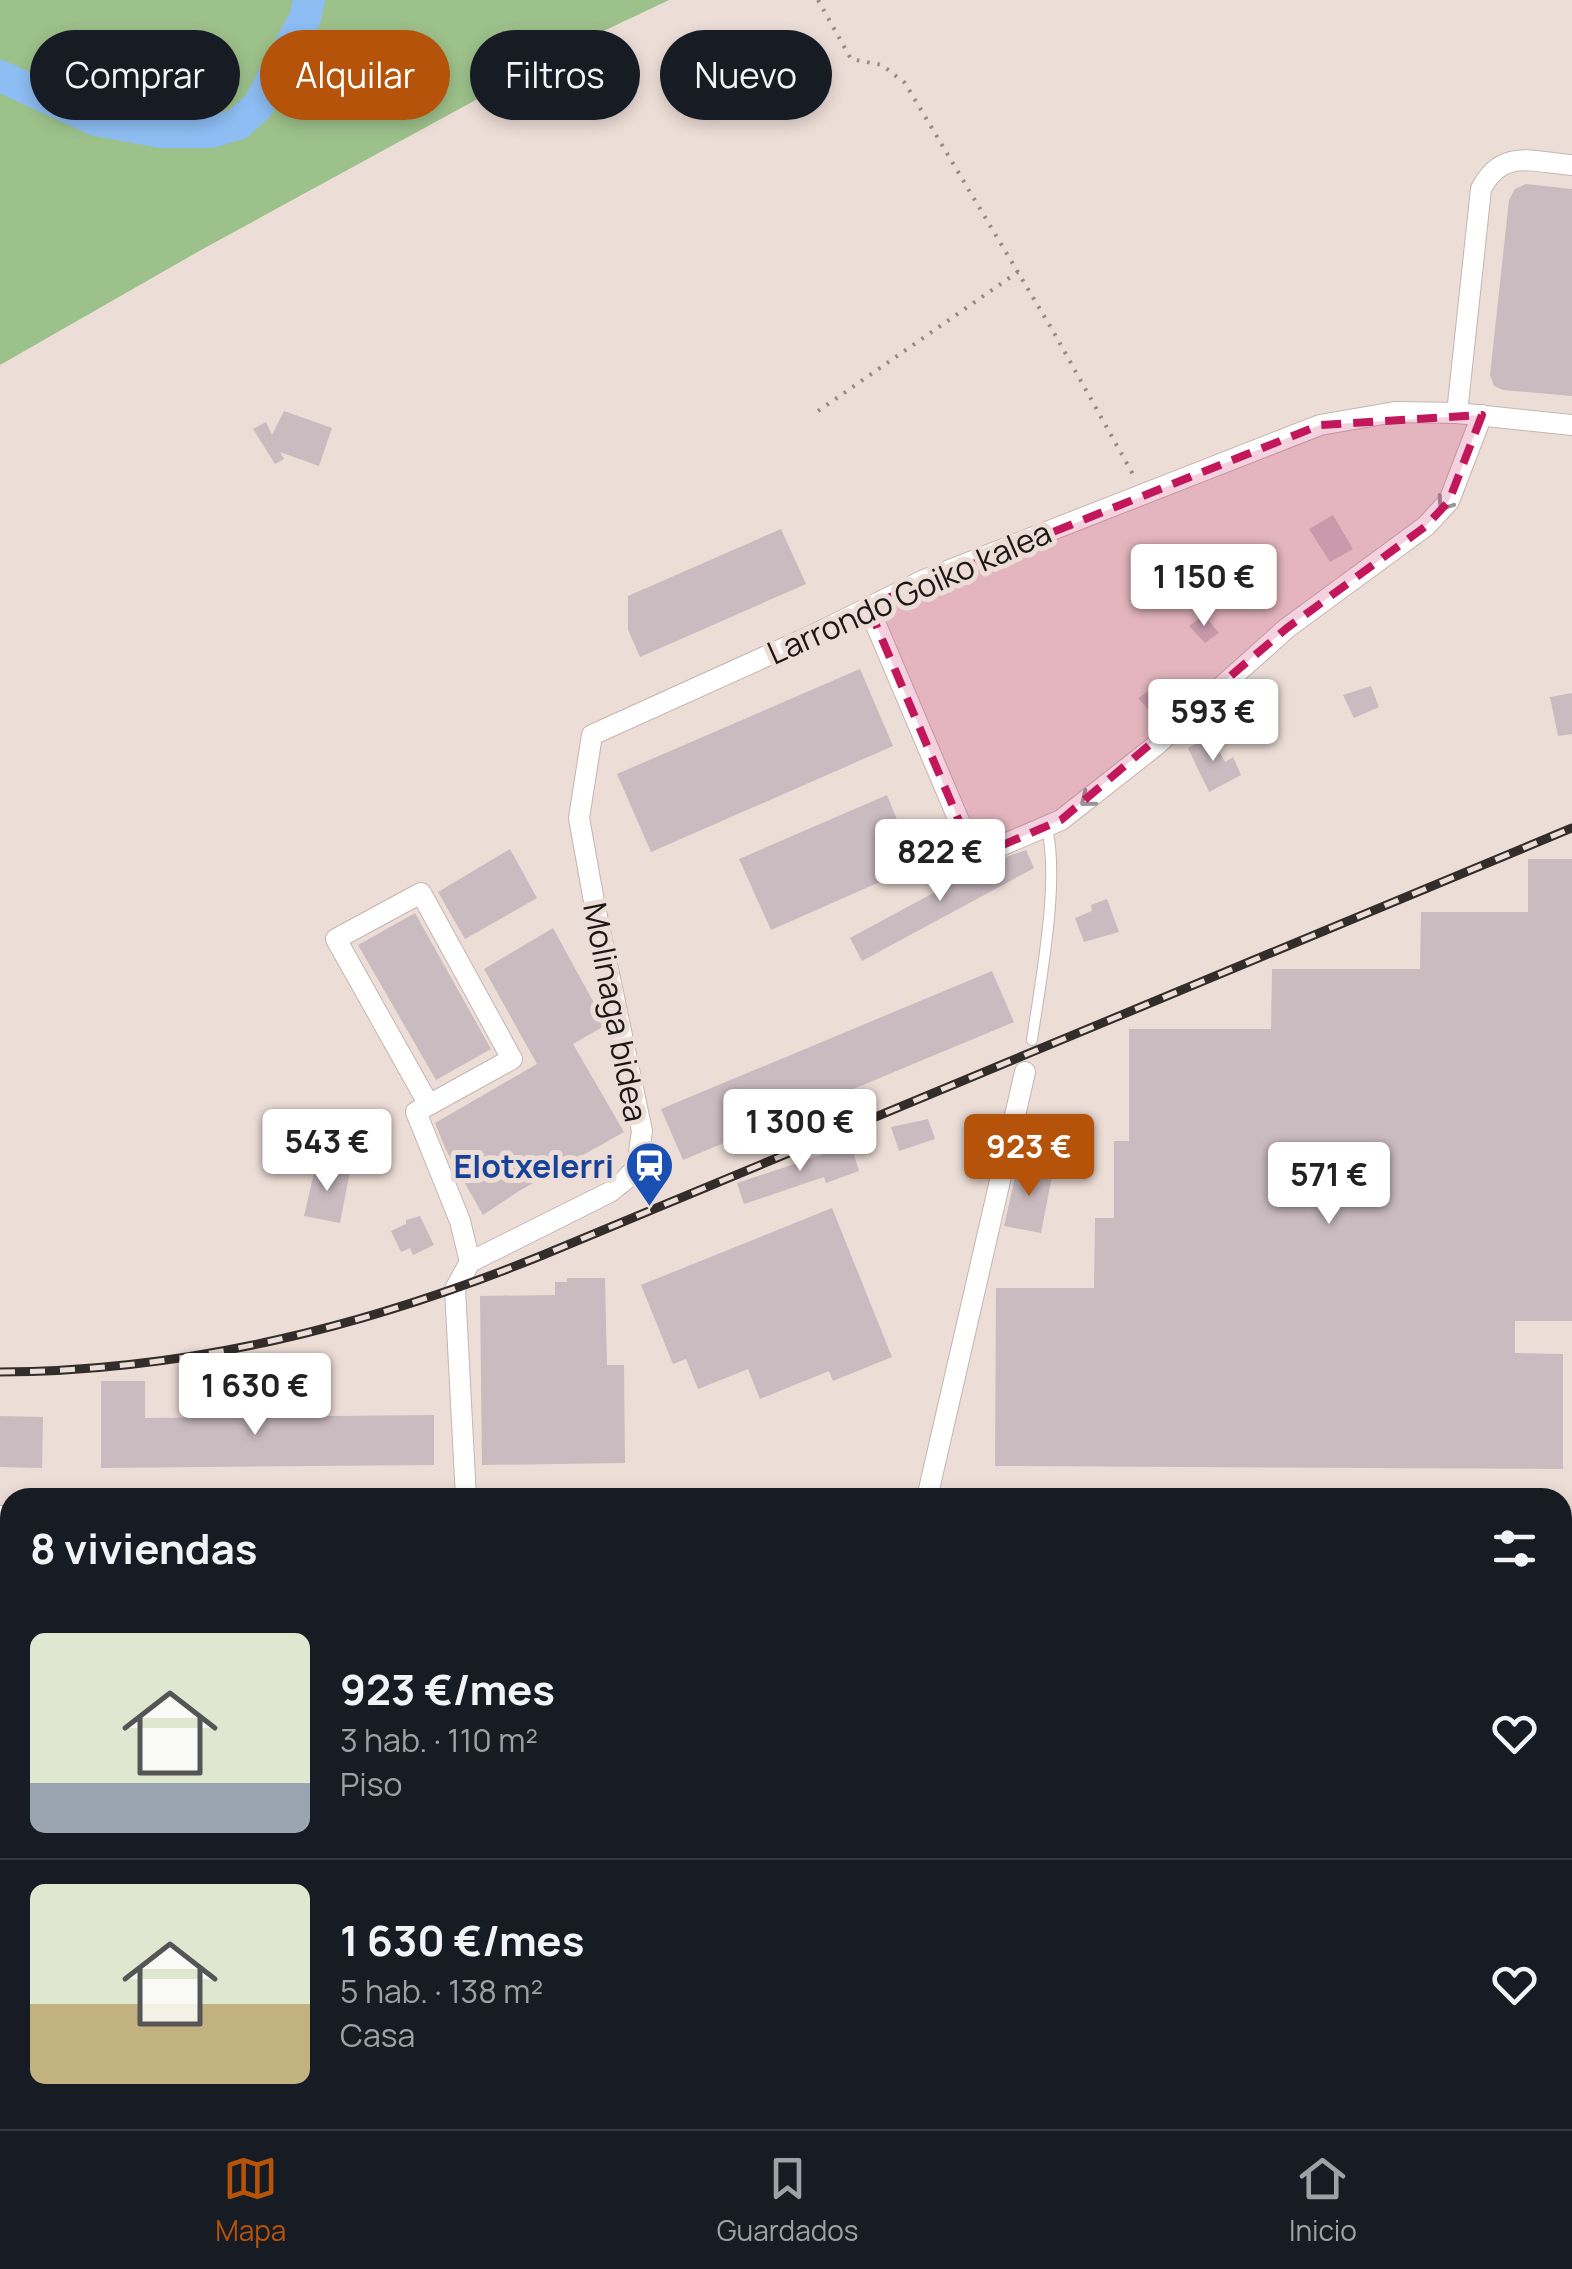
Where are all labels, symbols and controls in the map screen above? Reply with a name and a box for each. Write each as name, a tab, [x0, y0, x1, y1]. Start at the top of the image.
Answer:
chip: Comprar	[30, 30, 240, 120]
chip: Alquilar	[260, 30, 450, 120]
chip: Filtros	[470, 30, 640, 120]
chip: Nuevo	[660, 30, 832, 120]
one-way arrow	[1438, 493, 1455, 511]
street label: Larrondo Goiko kalea	[760, 510, 1058, 674]
pin: 1 150 €	[1112, 544, 1296, 629]
text: 1 150 €	[1153, 554, 1255, 598]
pin: 593 €	[1143, 679, 1283, 764]
text: 593 €	[1170, 689, 1256, 733]
one-way arrow	[1080, 788, 1098, 806]
pin: 822 €	[870, 819, 1010, 904]
text: 822 €	[897, 829, 983, 873]
street label: Molinaga bidea	[573, 899, 659, 1125]
pin: 1 300 €	[708, 1089, 892, 1174]
text: 1 300 €	[745, 1099, 855, 1143]
pin: 543 €	[257, 1109, 397, 1194]
pin: 923 €	[959, 1114, 1099, 1199]
text: 543 €	[284, 1119, 370, 1163]
text: 923 €	[986, 1124, 1072, 1168]
station icon: Elotxelerri	[623, 1140, 675, 1208]
pin: 571 €	[1259, 1142, 1399, 1227]
place label: Elotxelerri	[454, 1144, 614, 1188]
text: 571 €	[1290, 1152, 1368, 1196]
pin: 1 630 €	[163, 1353, 347, 1438]
text: 1 630 €	[201, 1363, 309, 1407]
text: 8 viviendas	[30, 1519, 258, 1577]
icon: filters	[1487, 1521, 1542, 1576]
text: 923 €/mes	[340, 1660, 555, 1718]
icon: home	[110, 1673, 230, 1793]
icon: heart	[1487, 1706, 1542, 1761]
text: 3 hab. · 110 m²	[340, 1718, 538, 1762]
text: Piso	[340, 1762, 403, 1806]
text: 1 630 €/mes	[340, 1911, 584, 1969]
icon: home	[110, 1924, 230, 2044]
icon: heart	[1487, 1957, 1542, 2012]
text: 5 hab. · 138 m²	[340, 1969, 543, 2013]
text: Casa	[340, 2013, 415, 2057]
tab: Mapa	[215, 2151, 286, 2249]
tab: Guardados	[717, 2151, 858, 2249]
tab: Inicio	[1289, 2151, 1357, 2249]

